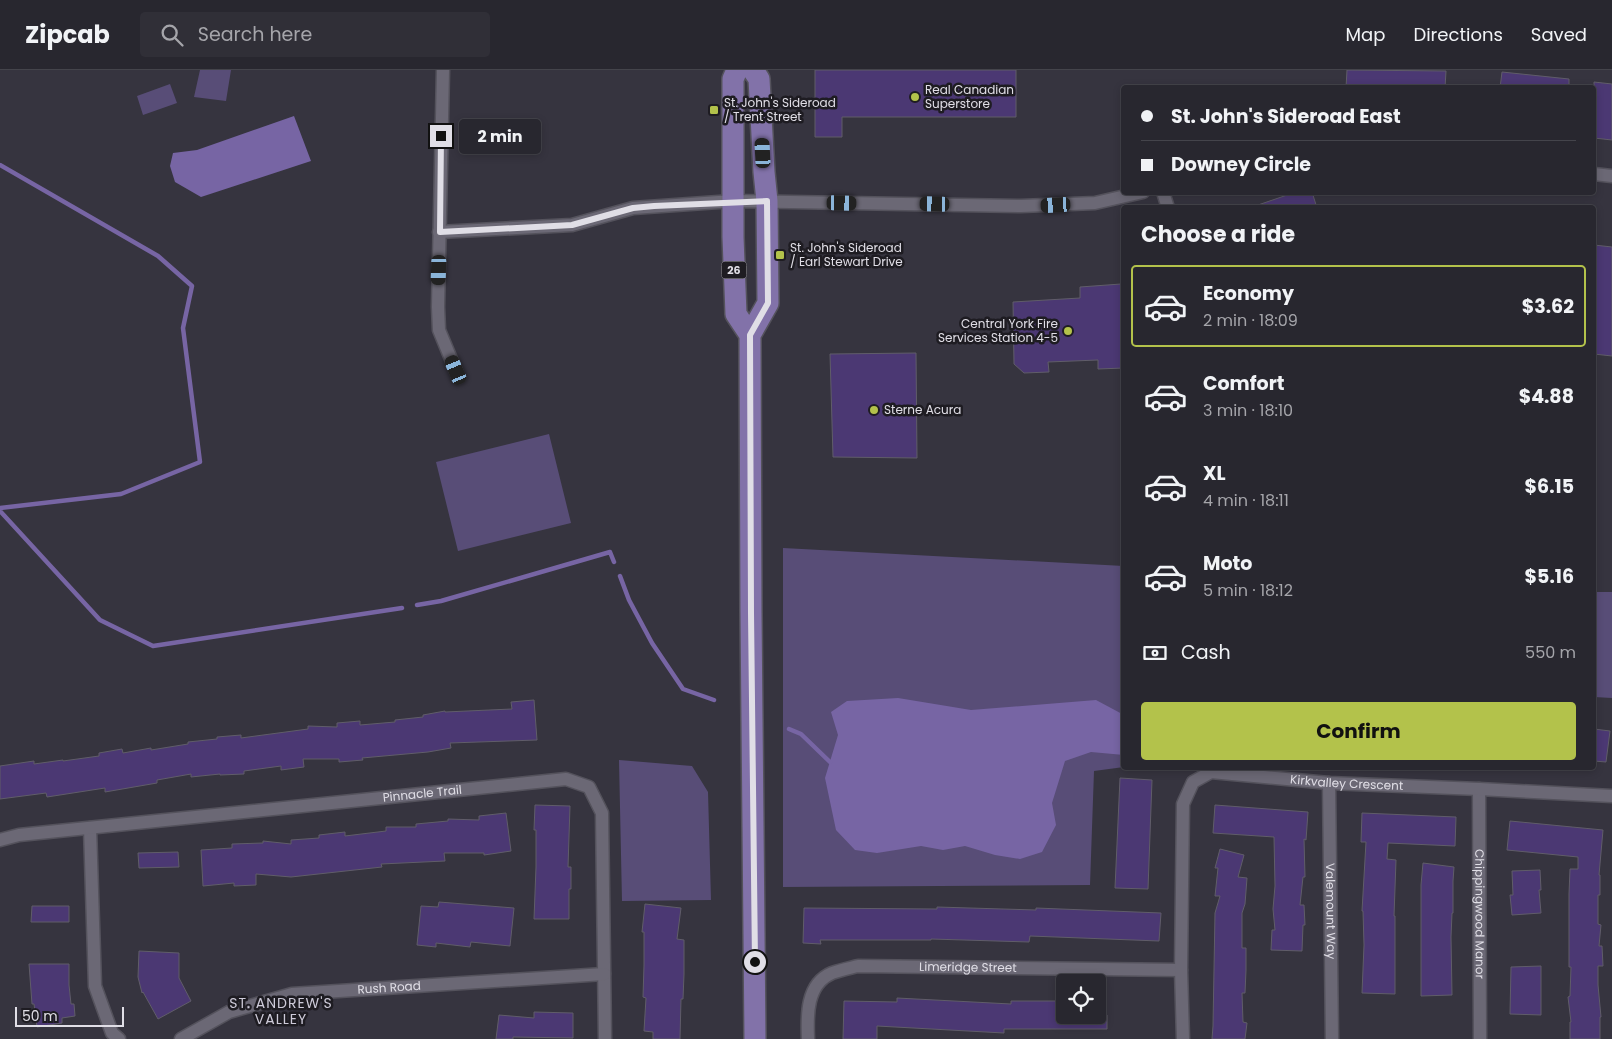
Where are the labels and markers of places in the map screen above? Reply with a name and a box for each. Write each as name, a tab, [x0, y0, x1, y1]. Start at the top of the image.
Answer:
place label: Real Canadian Superstore	[925, 81, 1014, 112]
marker: Real Canadian Superstore	[909, 91, 921, 103]
place label: St. John's Sideroad / Trent Street	[724, 94, 836, 125]
marker: St. John's Sideroad / Trent Street	[708, 104, 720, 116]
place label: St. John's Sideroad / Earl Stewart Drive	[790, 239, 903, 270]
marker: St. John's Sideroad / Earl Stewart Drive	[774, 249, 786, 261]
place label: Central York Fire Services Station 4-5	[938, 315, 1058, 346]
marker: Central York Fire Services Station 4-5	[1062, 325, 1074, 337]
place label: Sterne Acura	[884, 401, 961, 418]
marker: Sterne Acura	[868, 404, 880, 416]

